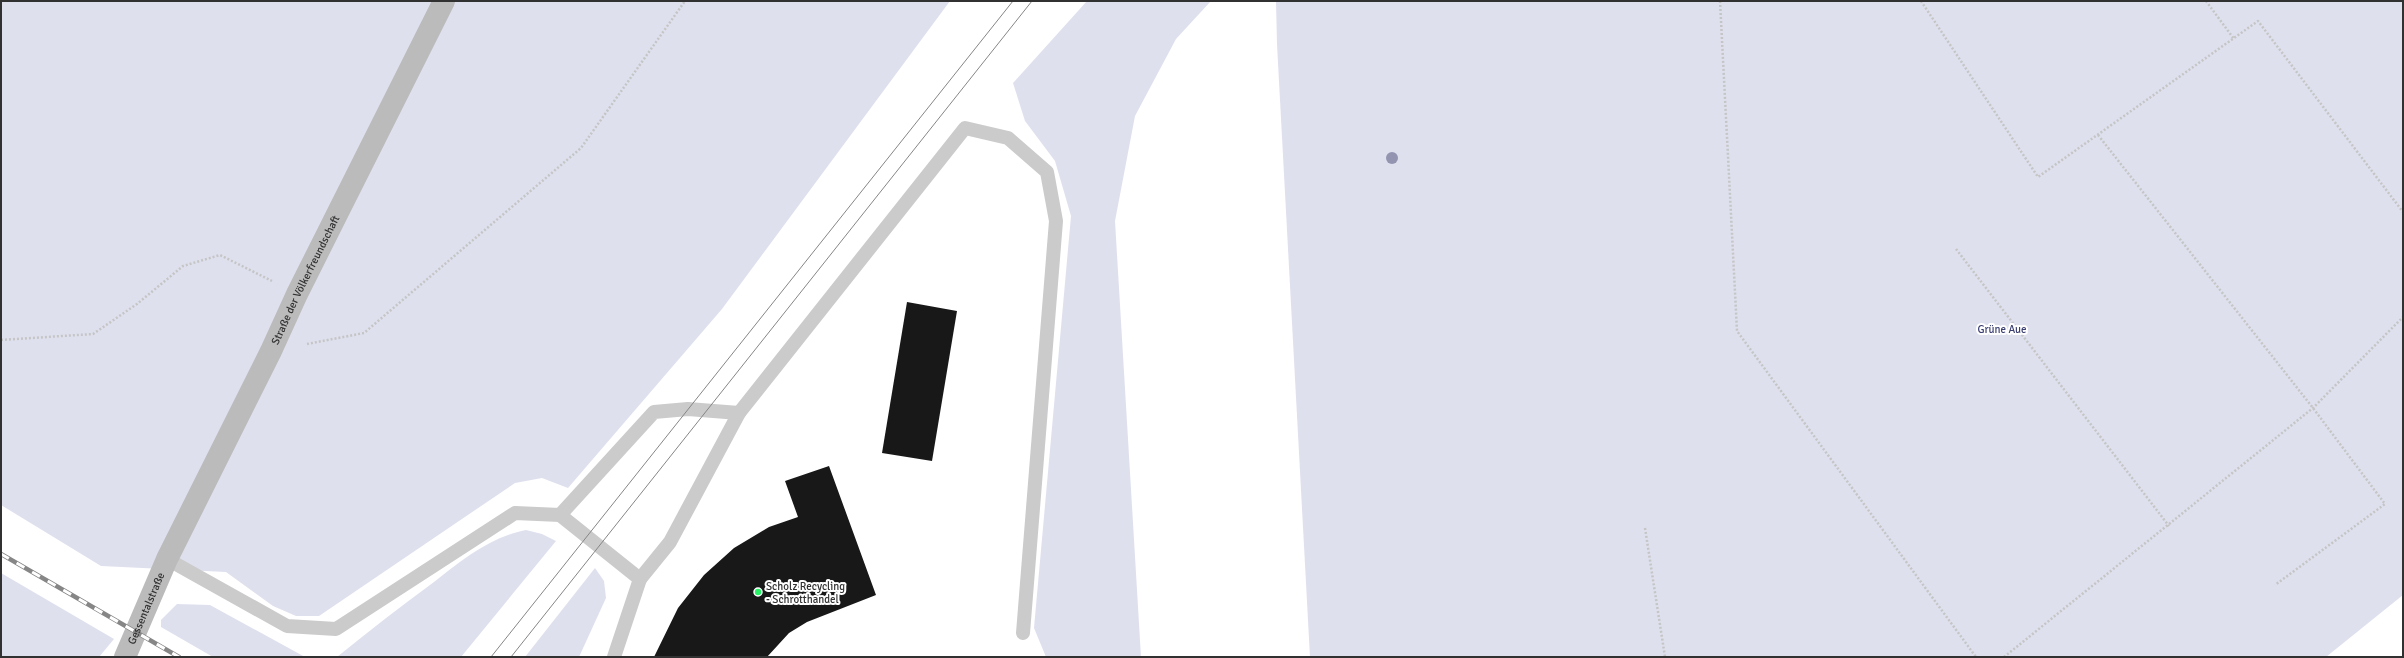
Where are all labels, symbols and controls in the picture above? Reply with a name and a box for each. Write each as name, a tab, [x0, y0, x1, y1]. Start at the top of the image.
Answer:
street label: Straße der Völkerfreundschaft	[268, 213, 342, 347]
park label: Grüne Aue	[1977, 323, 2027, 336]
street label: Gessentalstraße	[125, 570, 167, 646]
place label: Scholz Recycling - Schrotthandel	[766, 580, 845, 606]
marker: Scholz Recycling - Schrotthandel	[753, 587, 763, 597]

